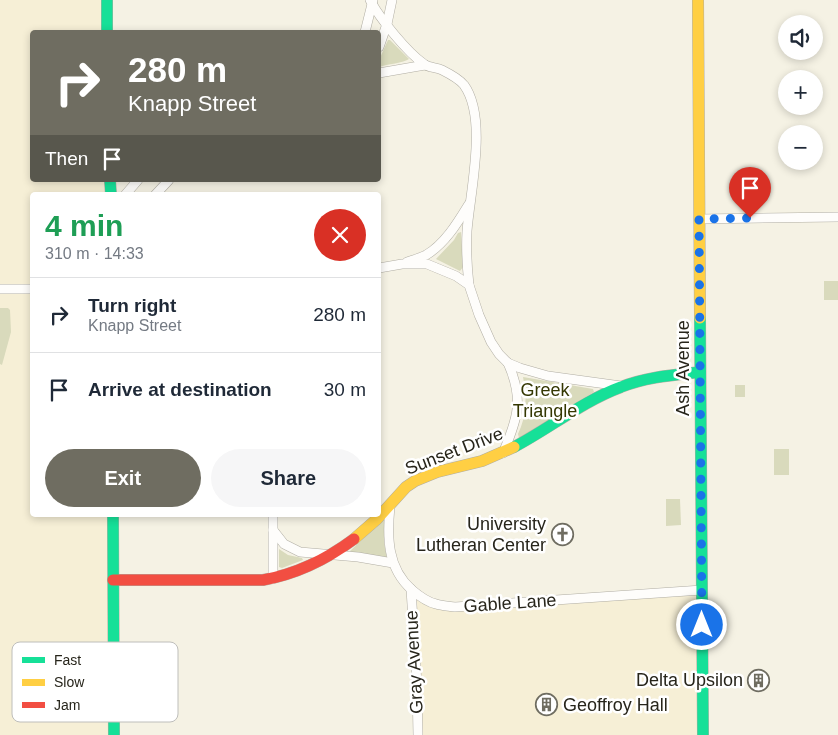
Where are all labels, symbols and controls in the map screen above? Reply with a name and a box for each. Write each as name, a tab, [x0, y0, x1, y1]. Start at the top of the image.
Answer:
map controls	[778, 15, 823, 170]
button: sound	[778, 15, 823, 60]
icon: right	[45, 50, 110, 115]
text: 280 m	[128, 50, 227, 89]
button: +	[778, 70, 823, 115]
text: Knapp Street	[128, 91, 256, 116]
button: −	[778, 125, 823, 170]
icon: arrive	[98, 145, 126, 173]
text: Then	[45, 148, 88, 169]
pin	[729, 167, 771, 218]
icon: arrive	[736, 174, 764, 202]
text: 4 min	[45, 209, 123, 242]
button: close	[314, 209, 366, 261]
text: 310 m · 14:33	[45, 245, 144, 262]
text: Turn right	[88, 295, 176, 316]
icon: right	[45, 301, 73, 329]
text: 280 m	[313, 304, 366, 325]
text: Knapp Street	[88, 317, 181, 334]
street label: Ash Avenue	[673, 320, 693, 416]
icon: arrive	[45, 376, 73, 404]
text: Arrive at destination	[88, 379, 272, 400]
text: 30 m	[324, 379, 366, 400]
park label: Greek Triangle	[513, 380, 577, 421]
street label: Sunset Drive	[402, 423, 506, 479]
button: Exit	[45, 449, 201, 507]
button: Share	[211, 449, 366, 507]
place label: University Lutheran Center	[416, 514, 546, 555]
church icon: University Lutheran Center	[550, 522, 574, 546]
street label: Gable Lane	[463, 590, 557, 616]
position arrow	[675, 598, 727, 650]
street label: Gray Avenue	[401, 610, 427, 714]
legend	[12, 642, 178, 722]
text: Fast	[54, 652, 81, 668]
building icon: Delta Upsilon	[747, 668, 771, 692]
place label: Delta Upsilon	[636, 670, 743, 690]
text: Slow	[54, 674, 85, 690]
building icon: Geoffroy Hall	[535, 693, 559, 717]
place label: Geoffroy Hall	[563, 695, 668, 715]
text: Jam	[54, 697, 80, 713]

